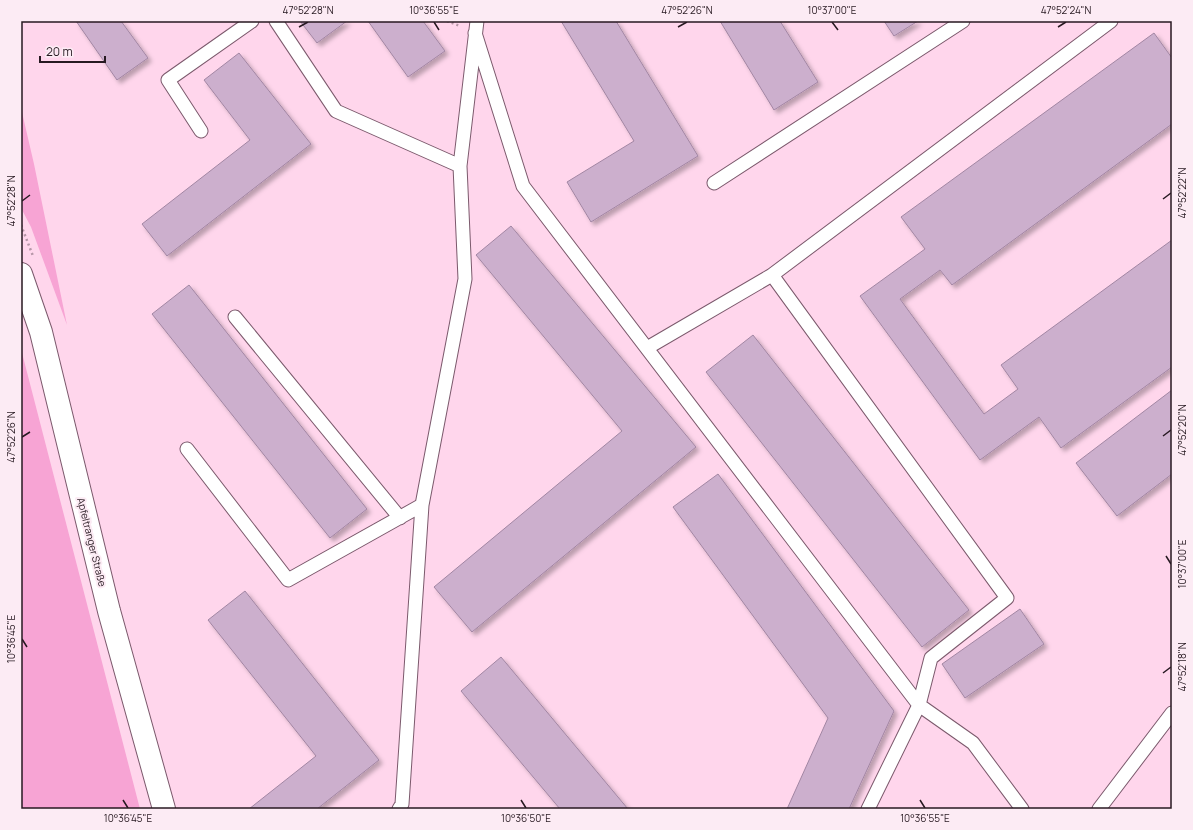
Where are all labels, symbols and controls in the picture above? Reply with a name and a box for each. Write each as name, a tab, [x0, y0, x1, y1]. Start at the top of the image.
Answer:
text: 47°52'28"N	[282, 3, 334, 17]
text: 10°36'55"E	[409, 3, 459, 17]
text: 47°52'26"N	[661, 3, 713, 17]
text: 10°37'00"E	[807, 3, 857, 17]
text: 47°52'24"N	[1041, 3, 1091, 17]
scale bar	[40, 38, 105, 64]
text: 20 m	[46, 43, 73, 60]
text: 47°52'22"N	[1175, 167, 1189, 218]
text: 47°52'28"N	[4, 175, 18, 227]
text: 47°52'20"N	[1175, 404, 1189, 456]
text: 47°52'26"N	[4, 411, 18, 463]
street label: Apfeltranger Straße	[74, 496, 110, 588]
text: 10°37'00"E	[1175, 539, 1189, 589]
text: 10°36'45"E	[4, 614, 18, 663]
text: 47°52'18"N	[1175, 642, 1189, 692]
text: 10°36'45"E	[104, 811, 153, 825]
text: 10°36'50"E	[501, 811, 551, 825]
text: 10°36'55"E	[900, 811, 950, 825]

